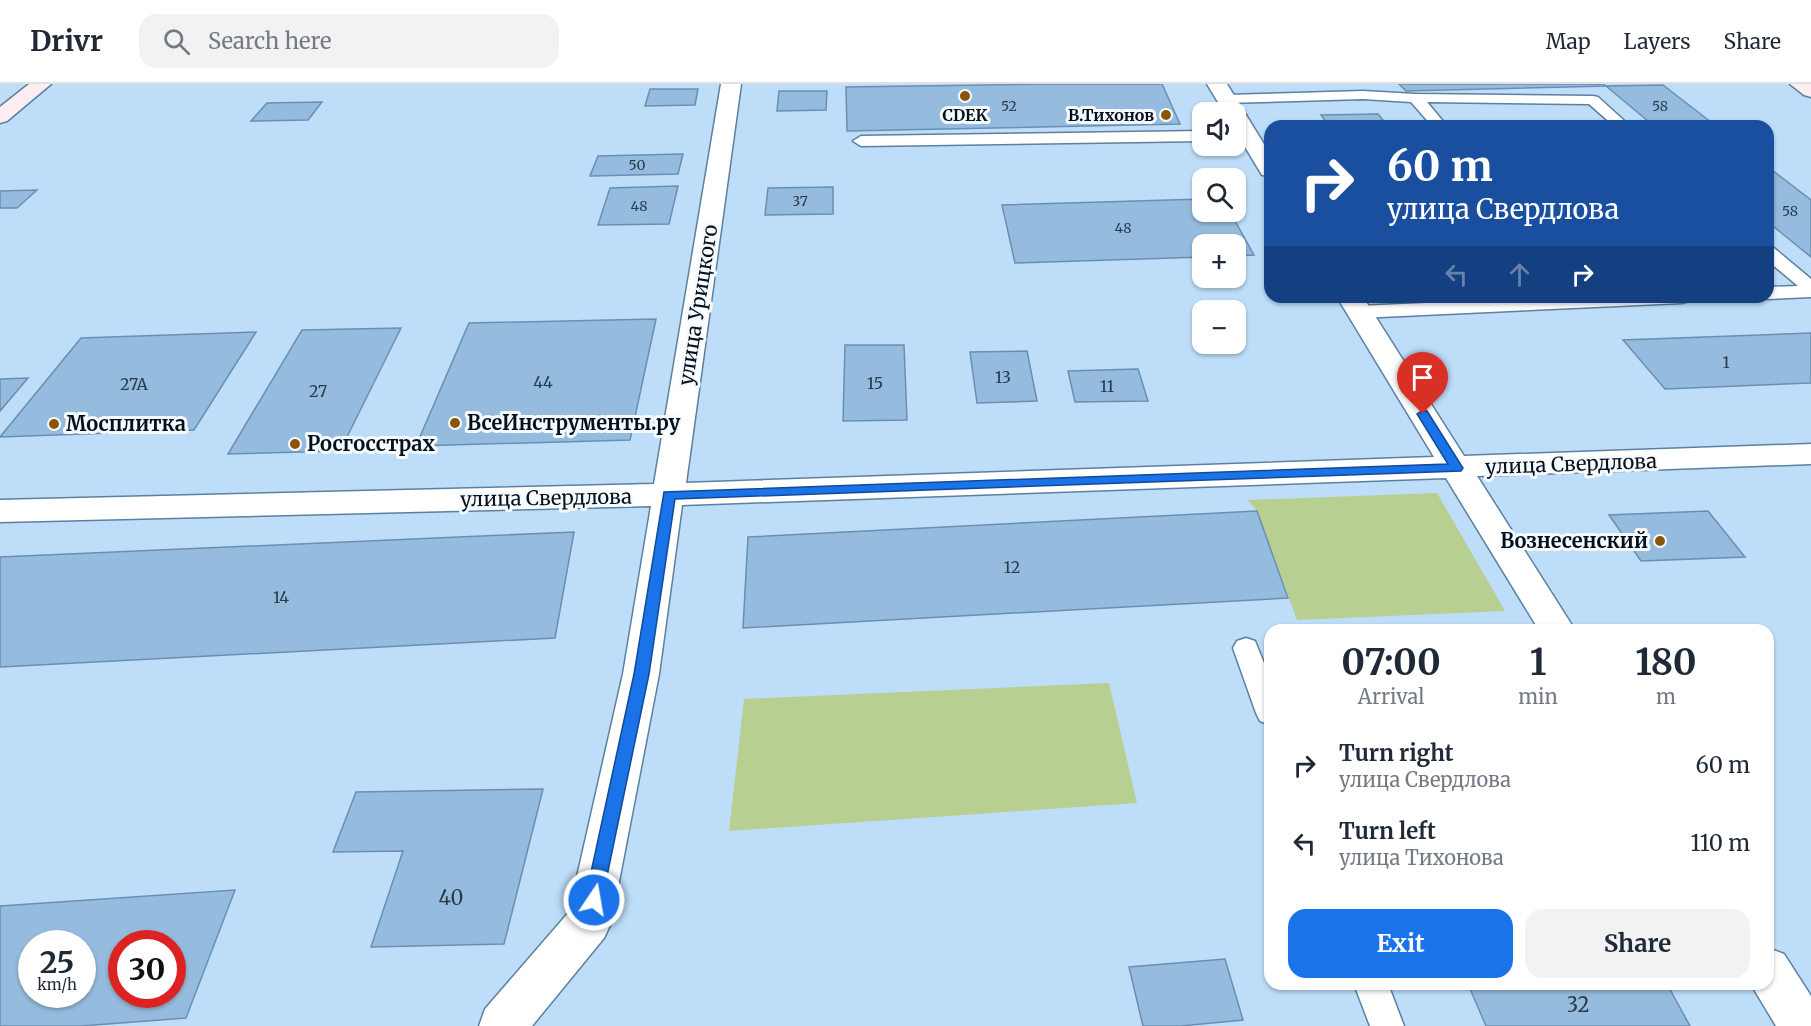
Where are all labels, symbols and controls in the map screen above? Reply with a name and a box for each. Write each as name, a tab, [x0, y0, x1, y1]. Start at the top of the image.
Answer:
search box	[139, 14, 559, 68]
text: Drivr	[30, 23, 103, 59]
icon: search	[160, 25, 193, 58]
text: Search here	[208, 27, 331, 55]
text: Map	[1546, 28, 1591, 55]
text: Layers	[1624, 28, 1691, 55]
text: Share	[1724, 28, 1781, 55]
marker: CDEK	[958, 89, 972, 103]
house number: 52	[1001, 97, 1017, 115]
house number: 58	[1652, 97, 1668, 115]
map controls	[1192, 102, 1246, 354]
button: sound	[1192, 102, 1246, 156]
place label: CDEK	[943, 105, 987, 125]
place label: В.Тихонов	[1068, 105, 1154, 125]
marker: В.Тихонов	[1159, 108, 1173, 122]
text: 60 m	[1387, 140, 1493, 192]
icon: right	[1288, 144, 1366, 222]
house number: 50	[629, 156, 645, 174]
button: search	[1192, 168, 1246, 222]
house number: 37	[792, 192, 808, 210]
text: улица Свердлова	[1387, 192, 1619, 226]
house number: 48	[631, 197, 647, 215]
house number: 58	[1782, 202, 1798, 220]
house number: 48	[1115, 219, 1131, 237]
street label: улица Урицкого	[672, 222, 723, 387]
button: +	[1192, 234, 1246, 288]
icon: left	[1440, 258, 1473, 291]
icon: ahead	[1503, 258, 1536, 291]
icon: right	[1566, 258, 1599, 291]
button: −	[1192, 300, 1246, 354]
pin	[1397, 352, 1448, 414]
house number: 1	[1722, 352, 1730, 372]
icon: arrive	[1406, 361, 1439, 394]
house number: 13	[995, 367, 1011, 387]
house number: 44	[533, 372, 553, 392]
house number: 15	[867, 373, 883, 393]
house number: 27А	[120, 374, 149, 394]
house number: 11	[1100, 376, 1114, 396]
house number: 27	[309, 381, 327, 401]
place label: ВсеИнструменты.ру	[467, 410, 680, 435]
place label: Мосплитка	[66, 411, 186, 436]
marker: ВсеИнструменты.ру	[448, 416, 462, 430]
marker: Мосплитка	[47, 417, 61, 431]
place label: Росгосстрах	[307, 431, 436, 456]
marker: Росгосстрах	[288, 437, 302, 451]
street label: улица Свердлова	[1485, 448, 1658, 479]
street label: улица Свердлова	[460, 483, 632, 511]
place label: Вознесенский	[1500, 528, 1648, 553]
marker: Вознесенский	[1653, 534, 1667, 548]
house number: 12	[1004, 557, 1020, 577]
house number: 14	[273, 587, 289, 607]
text: 07:00	[1341, 640, 1441, 685]
text: 1	[1530, 640, 1546, 685]
text: 180	[1635, 640, 1697, 685]
text: Arrival	[1358, 684, 1425, 709]
text: min	[1518, 684, 1558, 709]
text: m	[1656, 684, 1676, 709]
text: Turn right	[1339, 739, 1453, 767]
icon: right	[1288, 749, 1321, 782]
text: 60 m	[1696, 751, 1750, 779]
text: улица Свердлова	[1339, 767, 1511, 792]
text: Turn left	[1339, 817, 1436, 845]
icon: left	[1288, 827, 1321, 860]
text: 110 m	[1691, 829, 1750, 857]
text: улица Тихонова	[1339, 845, 1504, 870]
position arrow	[562, 868, 626, 932]
house number: 40	[439, 885, 463, 910]
button: Exit	[1288, 909, 1513, 978]
button: Share	[1525, 909, 1750, 978]
speed limit sign: 30	[108, 930, 186, 1008]
text: 25	[40, 943, 74, 981]
text: km/h	[37, 975, 77, 994]
house number: 32	[1567, 992, 1589, 1017]

